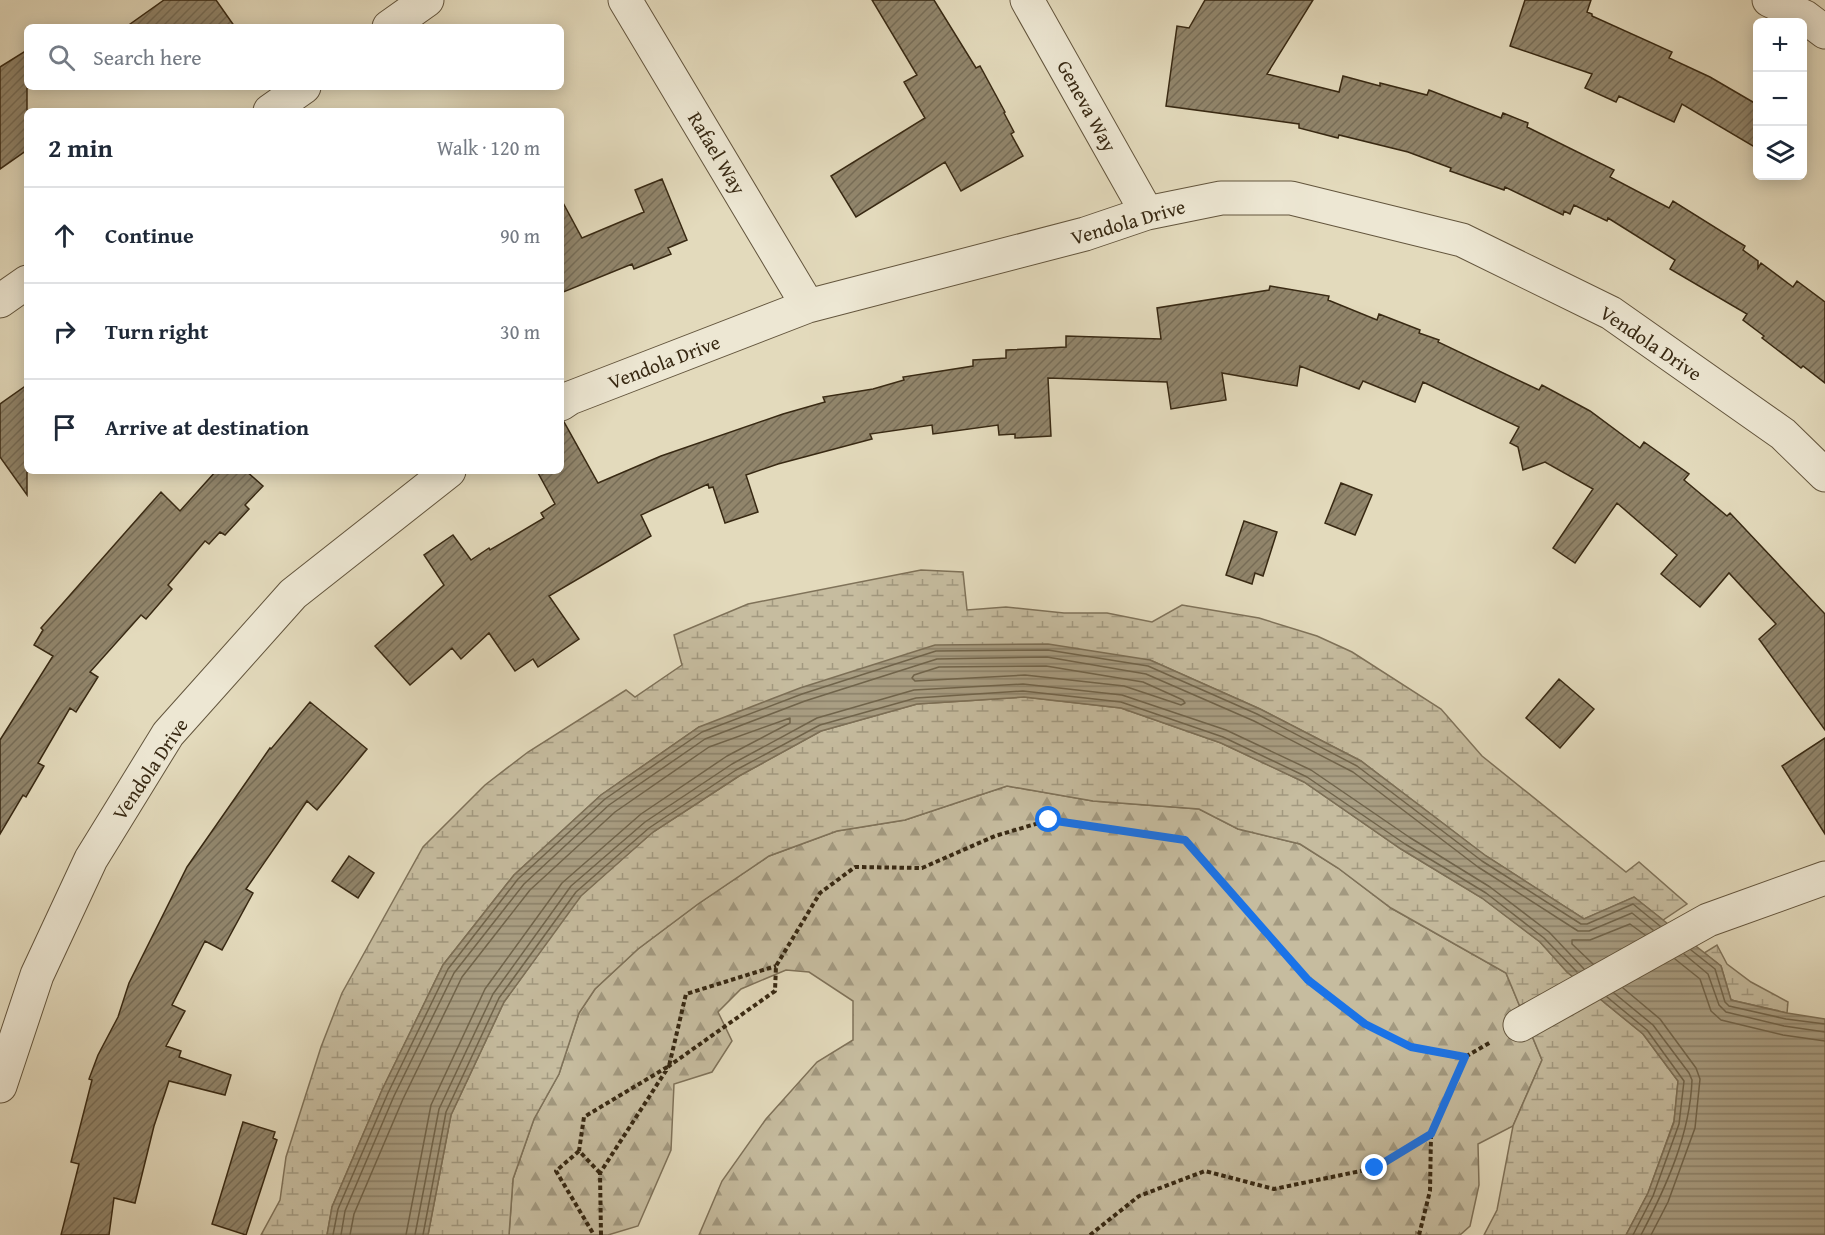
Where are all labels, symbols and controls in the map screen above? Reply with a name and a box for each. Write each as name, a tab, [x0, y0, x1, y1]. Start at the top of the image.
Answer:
map controls	[1753, 18, 1807, 180]
button: +	[1753, 18, 1807, 72]
search box	[24, 24, 564, 90]
icon: search	[45, 41, 78, 74]
text: Search here	[93, 41, 202, 73]
street label: Geneva Way	[1050, 55, 1125, 157]
button: −	[1753, 72, 1807, 126]
street label: Rafael Way	[681, 106, 754, 200]
button: layers	[1753, 126, 1807, 180]
text: 2 min	[48, 128, 113, 167]
text: Walk · 120 m	[437, 133, 540, 162]
street label: Vendola Drive	[1067, 191, 1188, 252]
icon: ahead	[48, 219, 81, 252]
text: Continue	[105, 219, 194, 251]
text: 90 m	[500, 221, 540, 250]
street label: Vendola Drive	[1594, 298, 1708, 388]
icon: right	[48, 315, 81, 348]
text: Turn right	[105, 315, 208, 347]
text: 30 m	[500, 317, 540, 346]
street label: Vendola Drive	[604, 327, 724, 396]
icon: arrive	[48, 411, 81, 444]
text: Arrive at destination	[105, 411, 309, 443]
street label: Vendola Drive	[105, 712, 195, 826]
route start	[1035, 806, 1061, 832]
route end	[1361, 1154, 1387, 1180]

